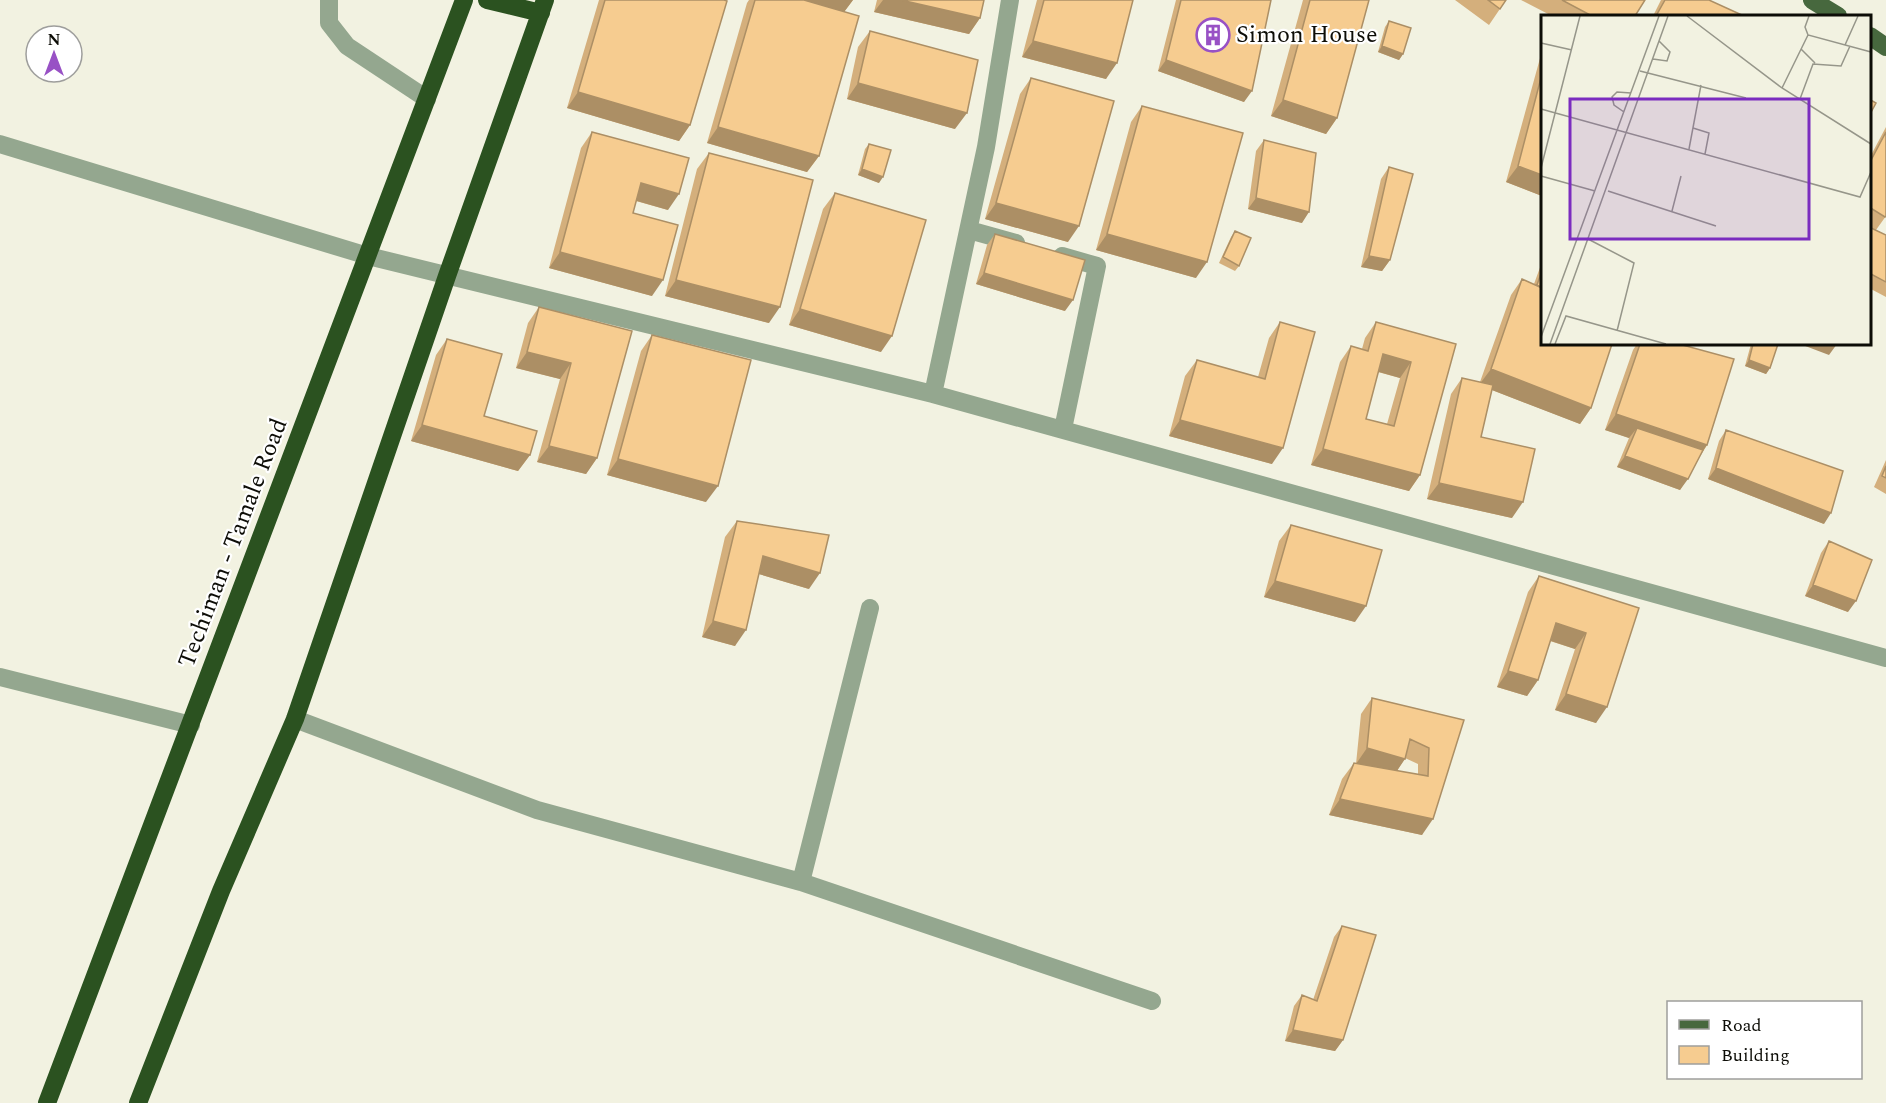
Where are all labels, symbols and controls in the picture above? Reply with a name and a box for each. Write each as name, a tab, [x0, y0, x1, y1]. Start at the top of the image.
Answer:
inset map	[1541, 15, 1871, 345]
building icon: Simon House	[1195, 17, 1231, 53]
place label: Simon House	[1236, 17, 1378, 53]
north arrow	[24, 24, 84, 84]
text: N	[47, 28, 61, 52]
street label: Techiman - Tamale Road	[169, 413, 297, 673]
legend	[1667, 1001, 1862, 1079]
text: Road	[1721, 1012, 1762, 1039]
text: Building	[1721, 1042, 1790, 1069]

